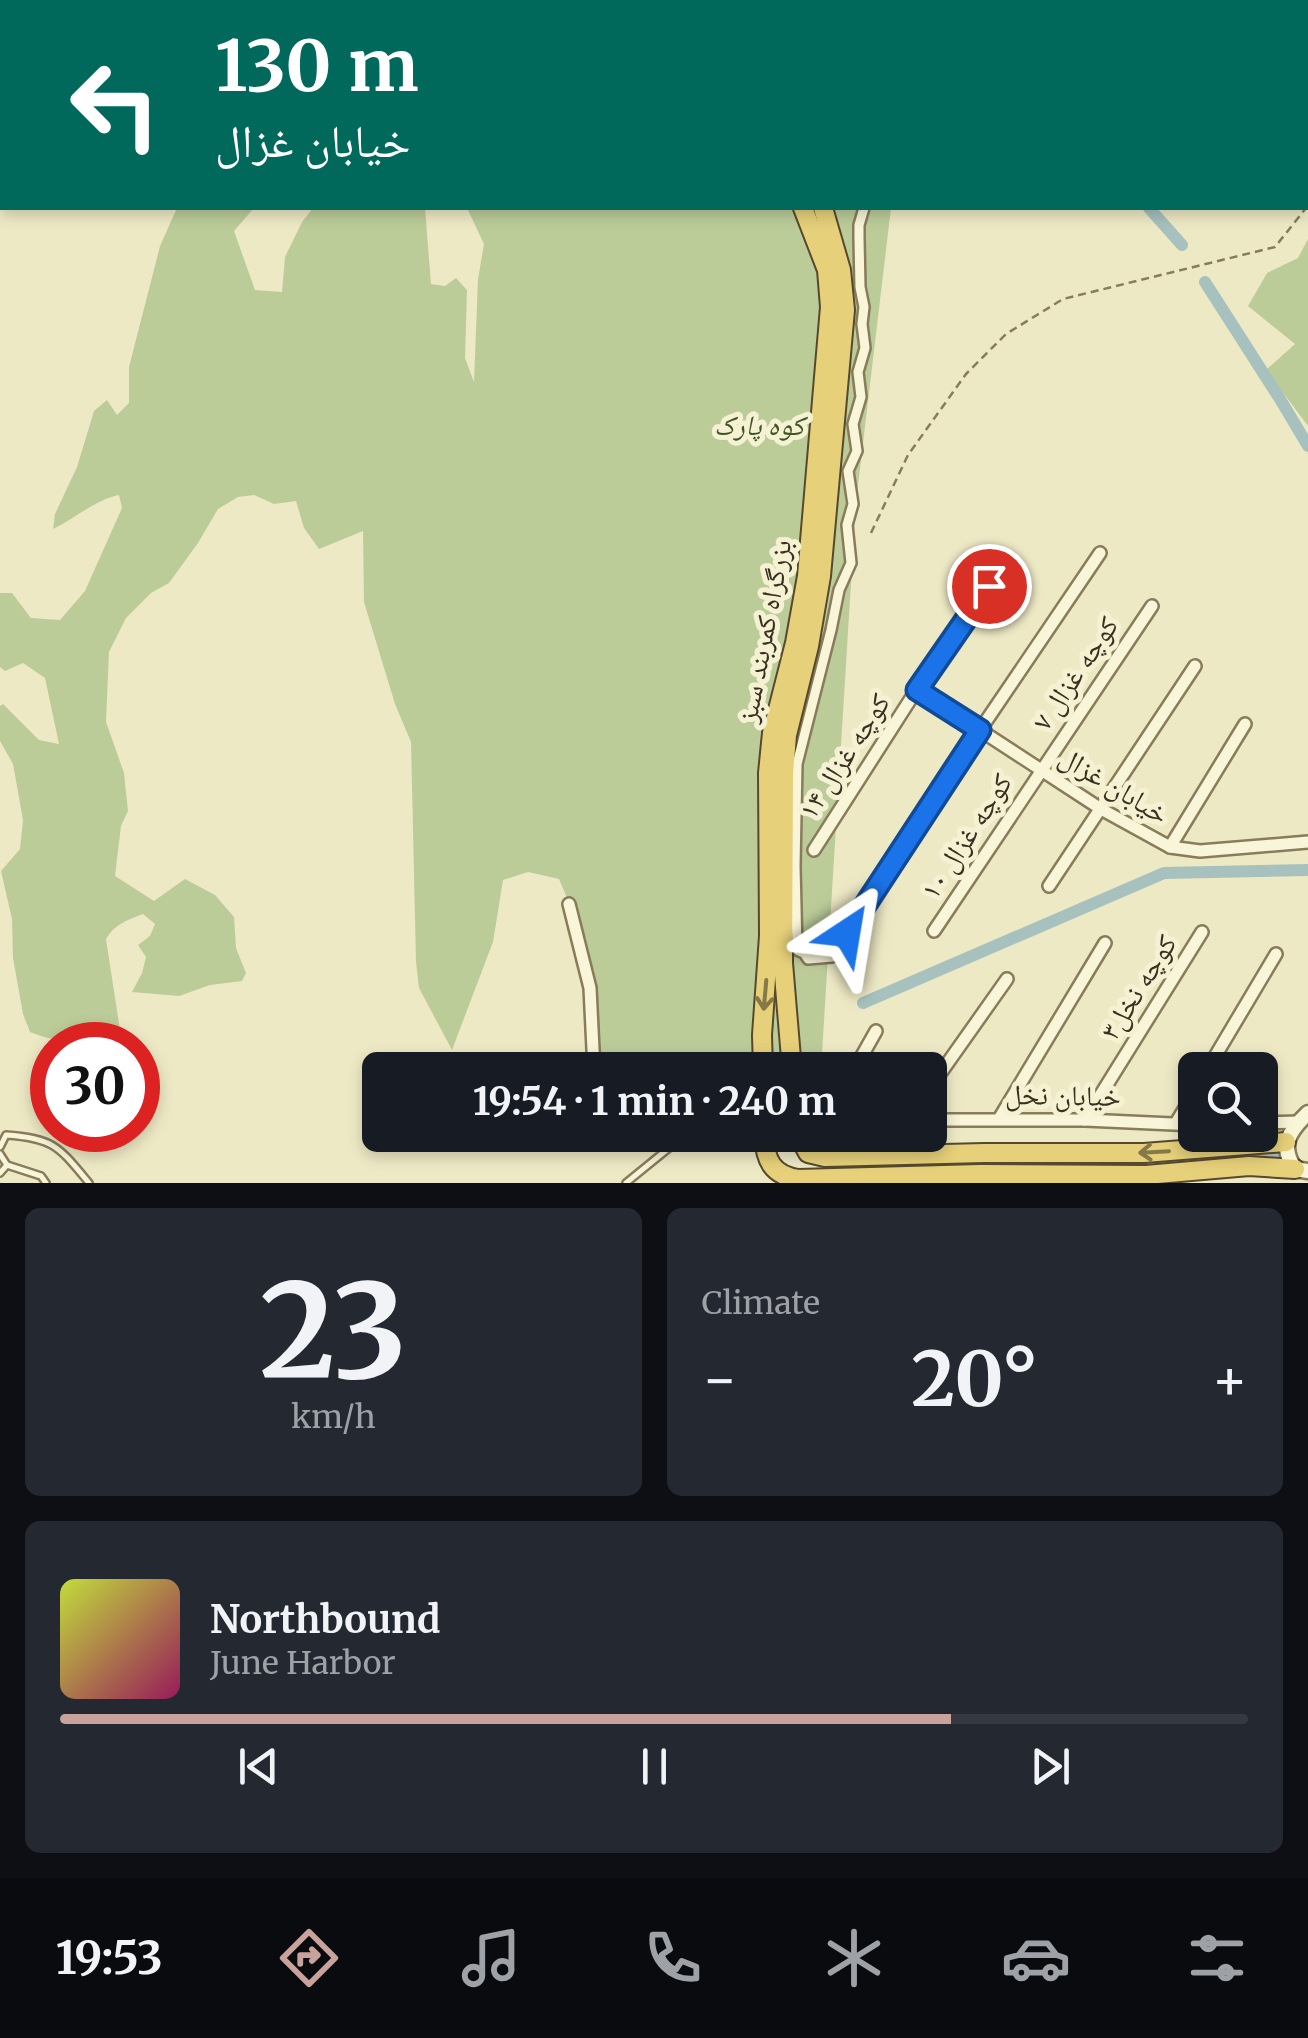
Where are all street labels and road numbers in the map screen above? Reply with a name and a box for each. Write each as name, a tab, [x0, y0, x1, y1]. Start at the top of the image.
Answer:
street label: بزرگراه کمربند سبز	[728, 536, 799, 727]
street label: کوچه غزال ۷	[1024, 609, 1126, 737]
street label: کوچه غزال ۱۴	[790, 686, 898, 826]
street label: خیابان غزال	[1053, 738, 1175, 832]
street label: کوچه غزال ۱۰	[912, 766, 1020, 906]
street label: کوچه نخل۳	[1092, 927, 1185, 1046]
street label: خیابان نخل	[1005, 1076, 1121, 1114]

